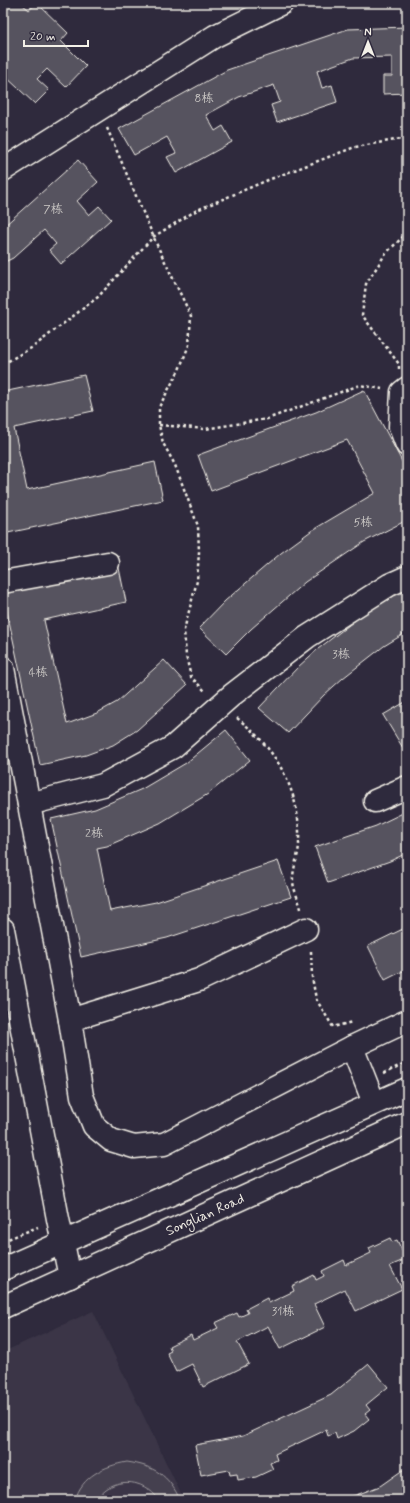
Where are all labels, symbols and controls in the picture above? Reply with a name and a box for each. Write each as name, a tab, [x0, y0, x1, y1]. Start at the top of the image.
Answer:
scale bar	[24, 22, 88, 48]
north arrow	[348, 22, 388, 62]
text: N	[364, 26, 372, 40]
text: 20 m	[30, 29, 56, 45]
house number: 8栋	[195, 91, 213, 107]
house number: 7栋	[43, 202, 63, 218]
house number: 5栋	[353, 515, 373, 531]
house number: 3栋	[332, 647, 350, 663]
house number: 4栋	[29, 665, 47, 681]
house number: 2栋	[85, 826, 103, 842]
street label: Songlian Road	[163, 1190, 248, 1241]
house number: 31栋	[272, 1304, 294, 1320]

